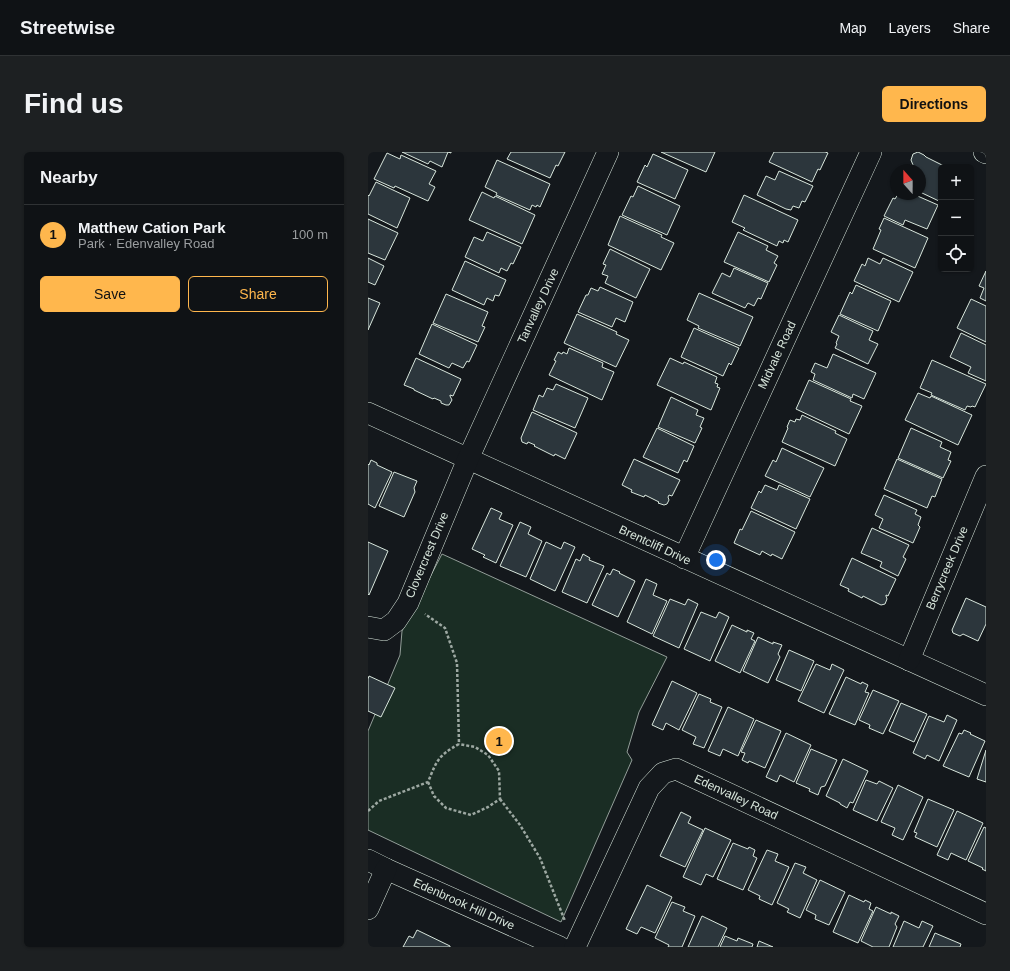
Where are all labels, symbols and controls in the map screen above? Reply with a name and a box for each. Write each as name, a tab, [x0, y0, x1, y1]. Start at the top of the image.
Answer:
text: Streetwise	[20, 17, 115, 38]
text: Map	[839, 20, 867, 36]
text: Layers	[889, 20, 931, 36]
text: Share	[953, 20, 990, 36]
button: Directions	[882, 86, 986, 122]
text: Find us	[24, 88, 124, 119]
north arrow	[890, 164, 926, 200]
map controls	[938, 164, 974, 272]
button: +	[938, 164, 974, 200]
text: Nearby	[40, 168, 98, 187]
button: −	[938, 200, 974, 236]
text: Matthew Cation Park	[78, 219, 226, 236]
text: 1	[49, 227, 57, 242]
text: 100 m	[292, 227, 328, 242]
text: Park · Edenvalley Road	[78, 236, 215, 251]
button: locate	[938, 236, 974, 272]
street label: Tanvalley Drive	[514, 266, 562, 346]
button: Save	[40, 276, 180, 312]
button: Share	[188, 276, 328, 312]
street label: Midvale Road	[755, 319, 799, 391]
street label: Clovercrest Drive	[403, 510, 452, 600]
street label: Brentcliff Drive	[617, 522, 694, 568]
street label: Berrycreek Drive	[923, 524, 971, 612]
your location	[706, 550, 726, 570]
pin: 1	[486, 726, 512, 756]
street label: Edenvalley Road	[692, 771, 780, 823]
street label: Edenbrook Hill Drive	[411, 875, 517, 933]

